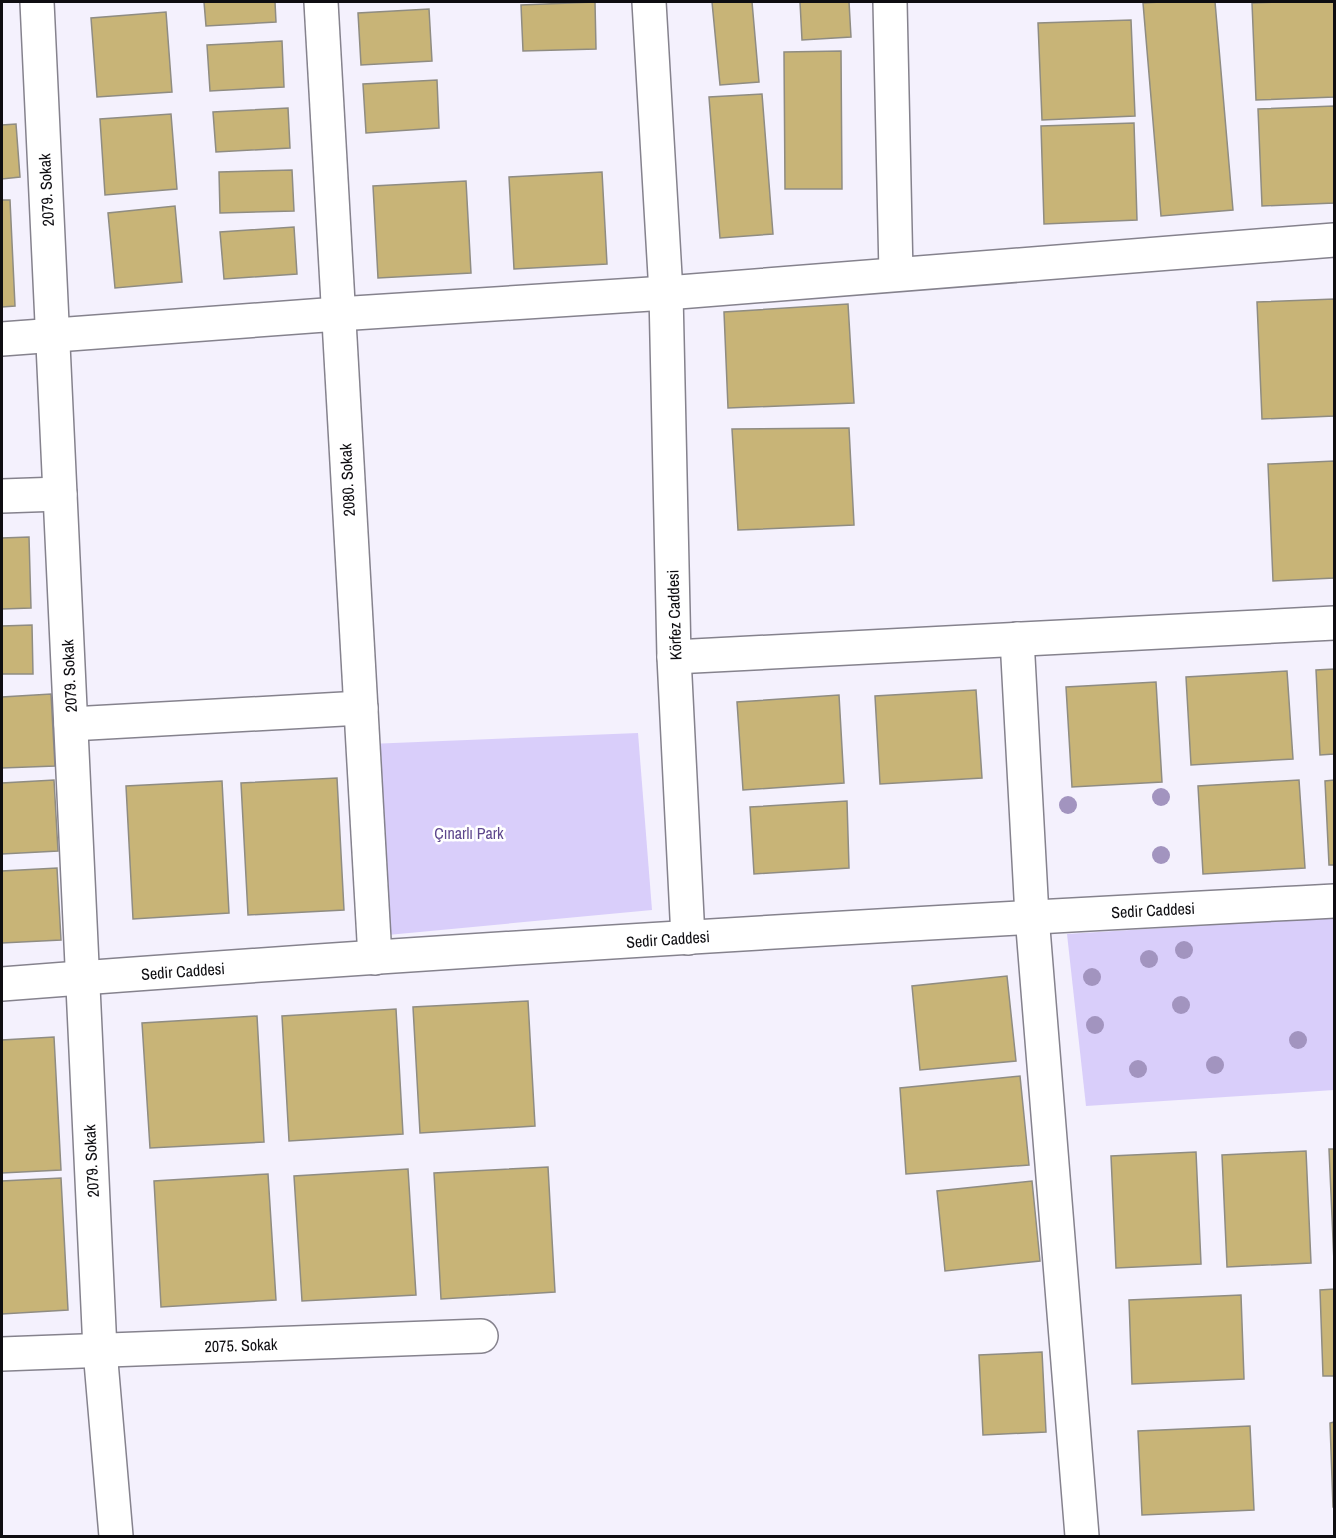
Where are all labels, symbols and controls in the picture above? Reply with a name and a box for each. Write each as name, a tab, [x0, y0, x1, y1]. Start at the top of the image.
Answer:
street label: 2079. Sokak	[33, 153, 59, 227]
street label: 2080. Sokak	[334, 443, 360, 517]
street label: Körfez Caddesi	[661, 569, 687, 661]
street label: 2079. Sokak	[56, 639, 82, 713]
park label: Çınarlı Park	[434, 822, 504, 844]
street label: Sedir Caddesi	[1111, 897, 1195, 923]
street label: Sedir Caddesi	[625, 925, 711, 953]
street label: Sedir Caddesi	[140, 957, 226, 985]
street label: 2079. Sokak	[78, 1124, 104, 1198]
street label: 2075. Sokak	[204, 1333, 278, 1357]

